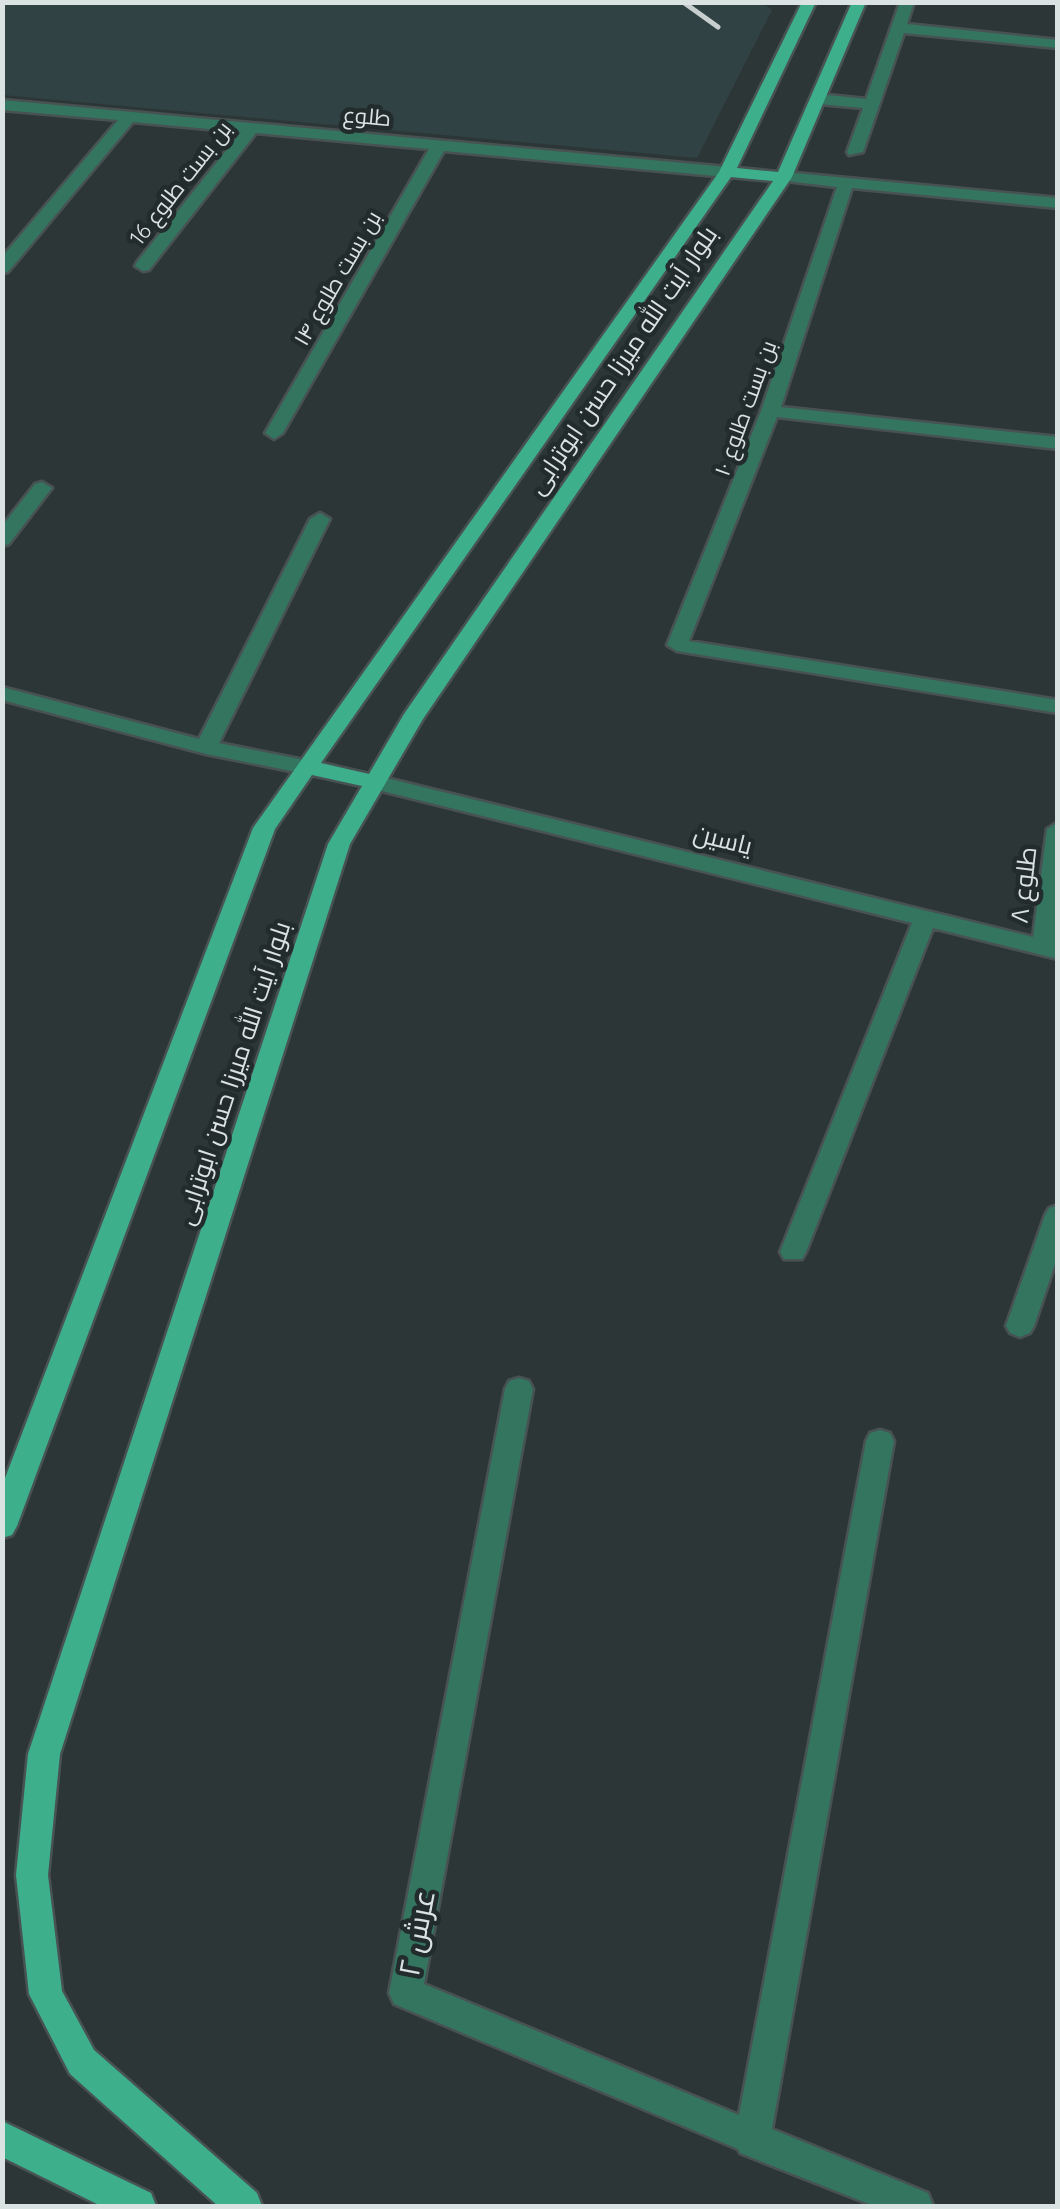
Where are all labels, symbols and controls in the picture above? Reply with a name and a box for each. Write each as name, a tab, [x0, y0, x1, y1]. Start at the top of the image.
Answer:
street label: طلوع	[342, 100, 392, 133]
street label: بن بست طلوع 16	[123, 115, 238, 251]
street label: بن بست طلوع ۱۴	[287, 205, 388, 351]
street label: بلوار آیت الله میرزا حسن ابوترابی	[520, 220, 723, 500]
street label: بن بست طلوع ۱۰	[708, 336, 783, 480]
street label: یاسین	[690, 816, 756, 861]
street label: طلوع ۸	[1002, 845, 1045, 925]
street label: بلوار آیت الله میرزا حسن ابوترابی	[169, 917, 296, 1229]
street label: عرش ۲	[389, 1886, 443, 1979]

